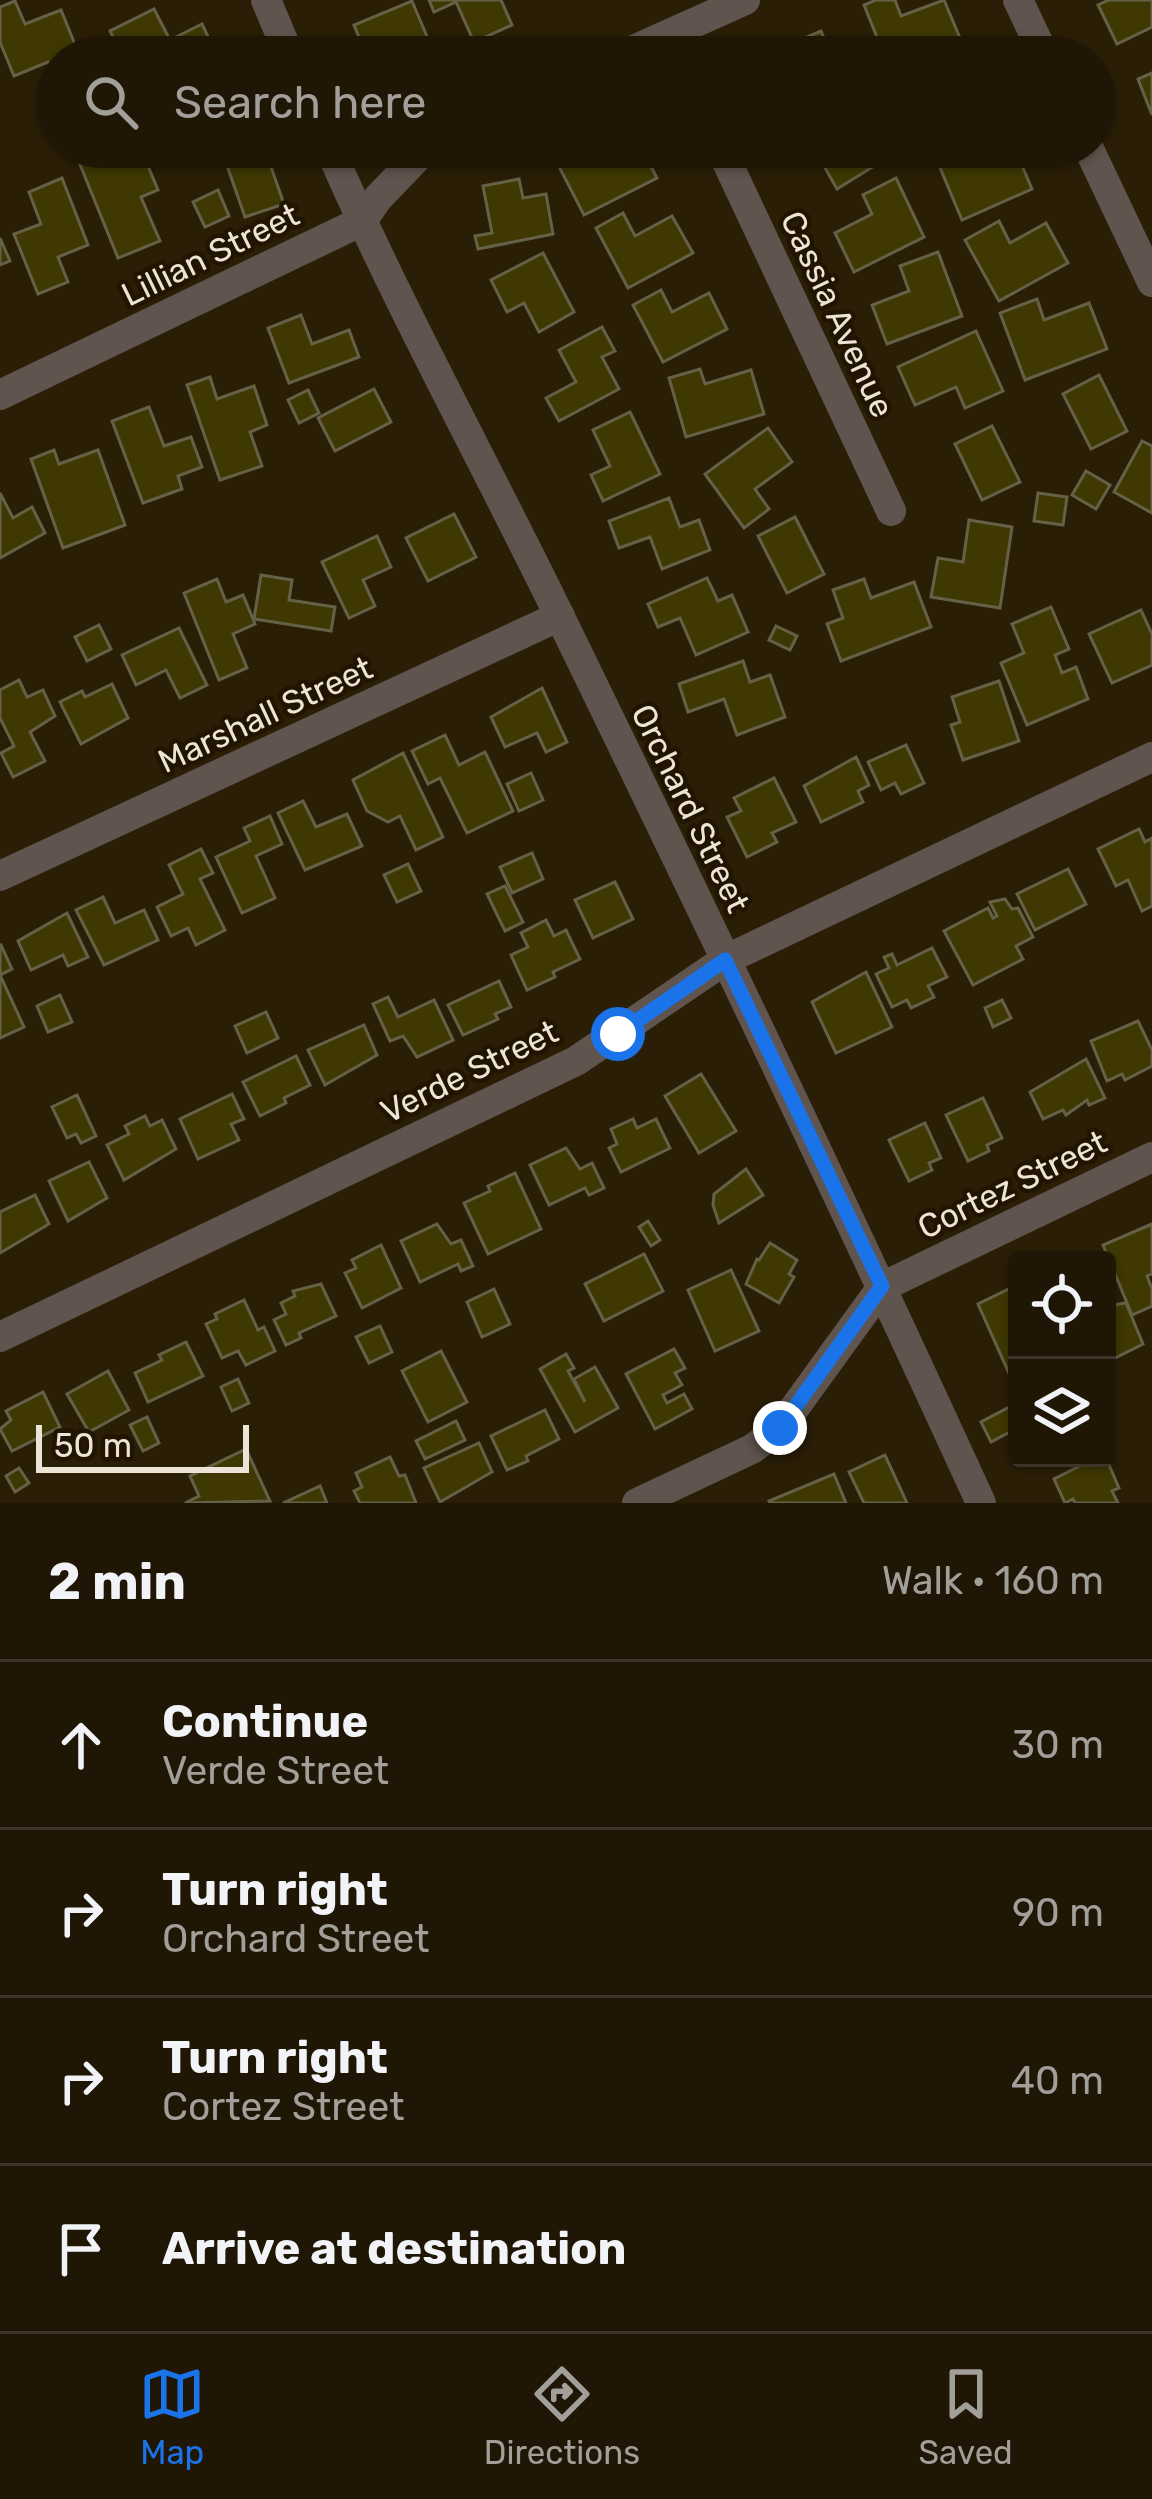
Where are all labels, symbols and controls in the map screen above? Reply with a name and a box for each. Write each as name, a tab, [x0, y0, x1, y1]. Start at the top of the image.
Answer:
search box	[36, 36, 1116, 168]
icon: search	[78, 69, 144, 135]
text: Search here	[174, 76, 426, 129]
street label: Lillian Street	[115, 195, 305, 314]
street label: Cassia Avenue	[773, 205, 902, 423]
street label: Marshall Street	[152, 648, 378, 781]
street label: Orchard Street	[623, 698, 758, 919]
route start	[591, 1007, 645, 1061]
street label: Verde Street	[374, 1012, 564, 1131]
street label: Cortez Street	[911, 1122, 1113, 1247]
map controls	[1008, 1251, 1116, 1467]
button: locate	[1008, 1251, 1116, 1359]
button: layers	[1008, 1359, 1116, 1467]
route end	[753, 1401, 807, 1455]
scale bar	[36, 1419, 249, 1472]
text: 50 m	[54, 1426, 132, 1465]
text: 2 min	[48, 1551, 186, 1612]
text: Walk · 160 m	[882, 1558, 1104, 1604]
text: Continue	[162, 1695, 368, 1748]
icon: ahead	[48, 1712, 114, 1778]
text: 30 m	[1012, 1722, 1104, 1768]
text: Verde Street	[162, 1748, 389, 1794]
text: Turn right	[162, 1863, 388, 1916]
icon: right	[48, 1880, 114, 1946]
text: 90 m	[1012, 1890, 1104, 1936]
text: Orchard Street	[162, 1916, 430, 1962]
text: Turn right	[162, 2031, 388, 2084]
icon: right	[48, 2048, 114, 2114]
text: 40 m	[1011, 2058, 1104, 2104]
text: Cortez Street	[162, 2084, 404, 2130]
icon: arrive	[48, 2216, 114, 2282]
text: Arrive at destination	[162, 2222, 627, 2275]
tab: Map	[139, 2361, 205, 2472]
tab: Directions	[484, 2361, 640, 2472]
tab: Saved	[919, 2361, 1013, 2472]

